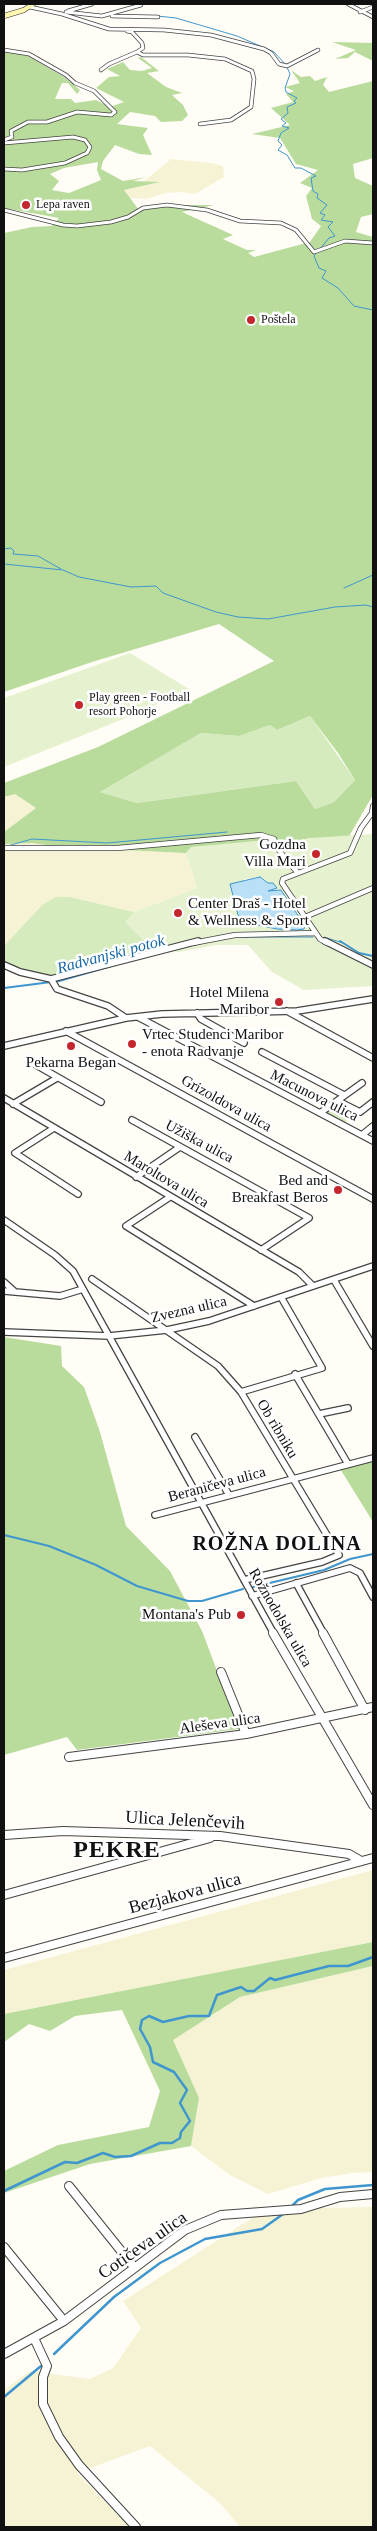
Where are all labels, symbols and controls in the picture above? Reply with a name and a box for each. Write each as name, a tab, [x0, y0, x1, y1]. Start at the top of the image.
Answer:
place label: Lepa raven	[36, 198, 90, 212]
marker: Lepa raven	[20, 199, 32, 211]
place label: Poštela	[261, 313, 296, 327]
marker: Poštela	[245, 314, 257, 326]
place label: Play green - Football resort Pohorje	[89, 691, 190, 719]
marker: Play green - Football resort Pohorje	[73, 699, 85, 711]
place label: Gozdna Villa Mari	[244, 836, 306, 871]
marker: Gozdna Villa Mari	[310, 848, 322, 860]
place label: Center Draš - Hotel & Wellness & Sport	[188, 895, 309, 930]
marker: Center Draš - Hotel & Wellness & Sport	[172, 907, 184, 919]
water label: Radvanjski potok	[55, 931, 167, 979]
place label: Hotel Milena Maribor	[189, 984, 269, 1019]
marker: Hotel Milena Maribor	[273, 996, 285, 1008]
place label: Vrtec Studenci Maribor - enota Radvanje	[142, 1026, 284, 1061]
marker: Vrtec Studenci Maribor - enota Radvanje	[126, 1038, 138, 1050]
marker: Pekarna Began	[65, 1040, 77, 1052]
place label: Pekarna Began	[26, 1054, 116, 1072]
street label: Macunova ulica	[267, 1066, 361, 1126]
street label: Grizoldova ulica	[178, 1072, 274, 1136]
street label: Užiška ulica	[162, 1117, 236, 1167]
street label: Maroltova ulica	[120, 1148, 212, 1212]
place label: Bed and Breakfast Beros	[232, 1172, 328, 1207]
marker: Bed and Breakfast Beros	[332, 1184, 344, 1196]
street label: Zvezna ulica	[149, 1293, 229, 1327]
street label: Ob ribniku	[252, 1396, 302, 1462]
street label: Beraničeva ulica	[166, 1463, 268, 1507]
district label: ROŽNA DOLINA	[191, 1533, 363, 1557]
street label: Rožnodolska ulica	[244, 1565, 316, 1671]
place label: Montana's Pub	[142, 1606, 231, 1624]
marker: Montana's Pub	[235, 1609, 247, 1621]
street label: Aleševa ulica	[179, 1709, 261, 1739]
street label: Ulica Jelenčevih	[125, 1807, 245, 1835]
district label: PEKRE	[73, 1837, 161, 1865]
street label: Bezjakova ulica	[126, 1869, 244, 1919]
street label: Cotičeva ulica	[94, 2207, 192, 2285]

